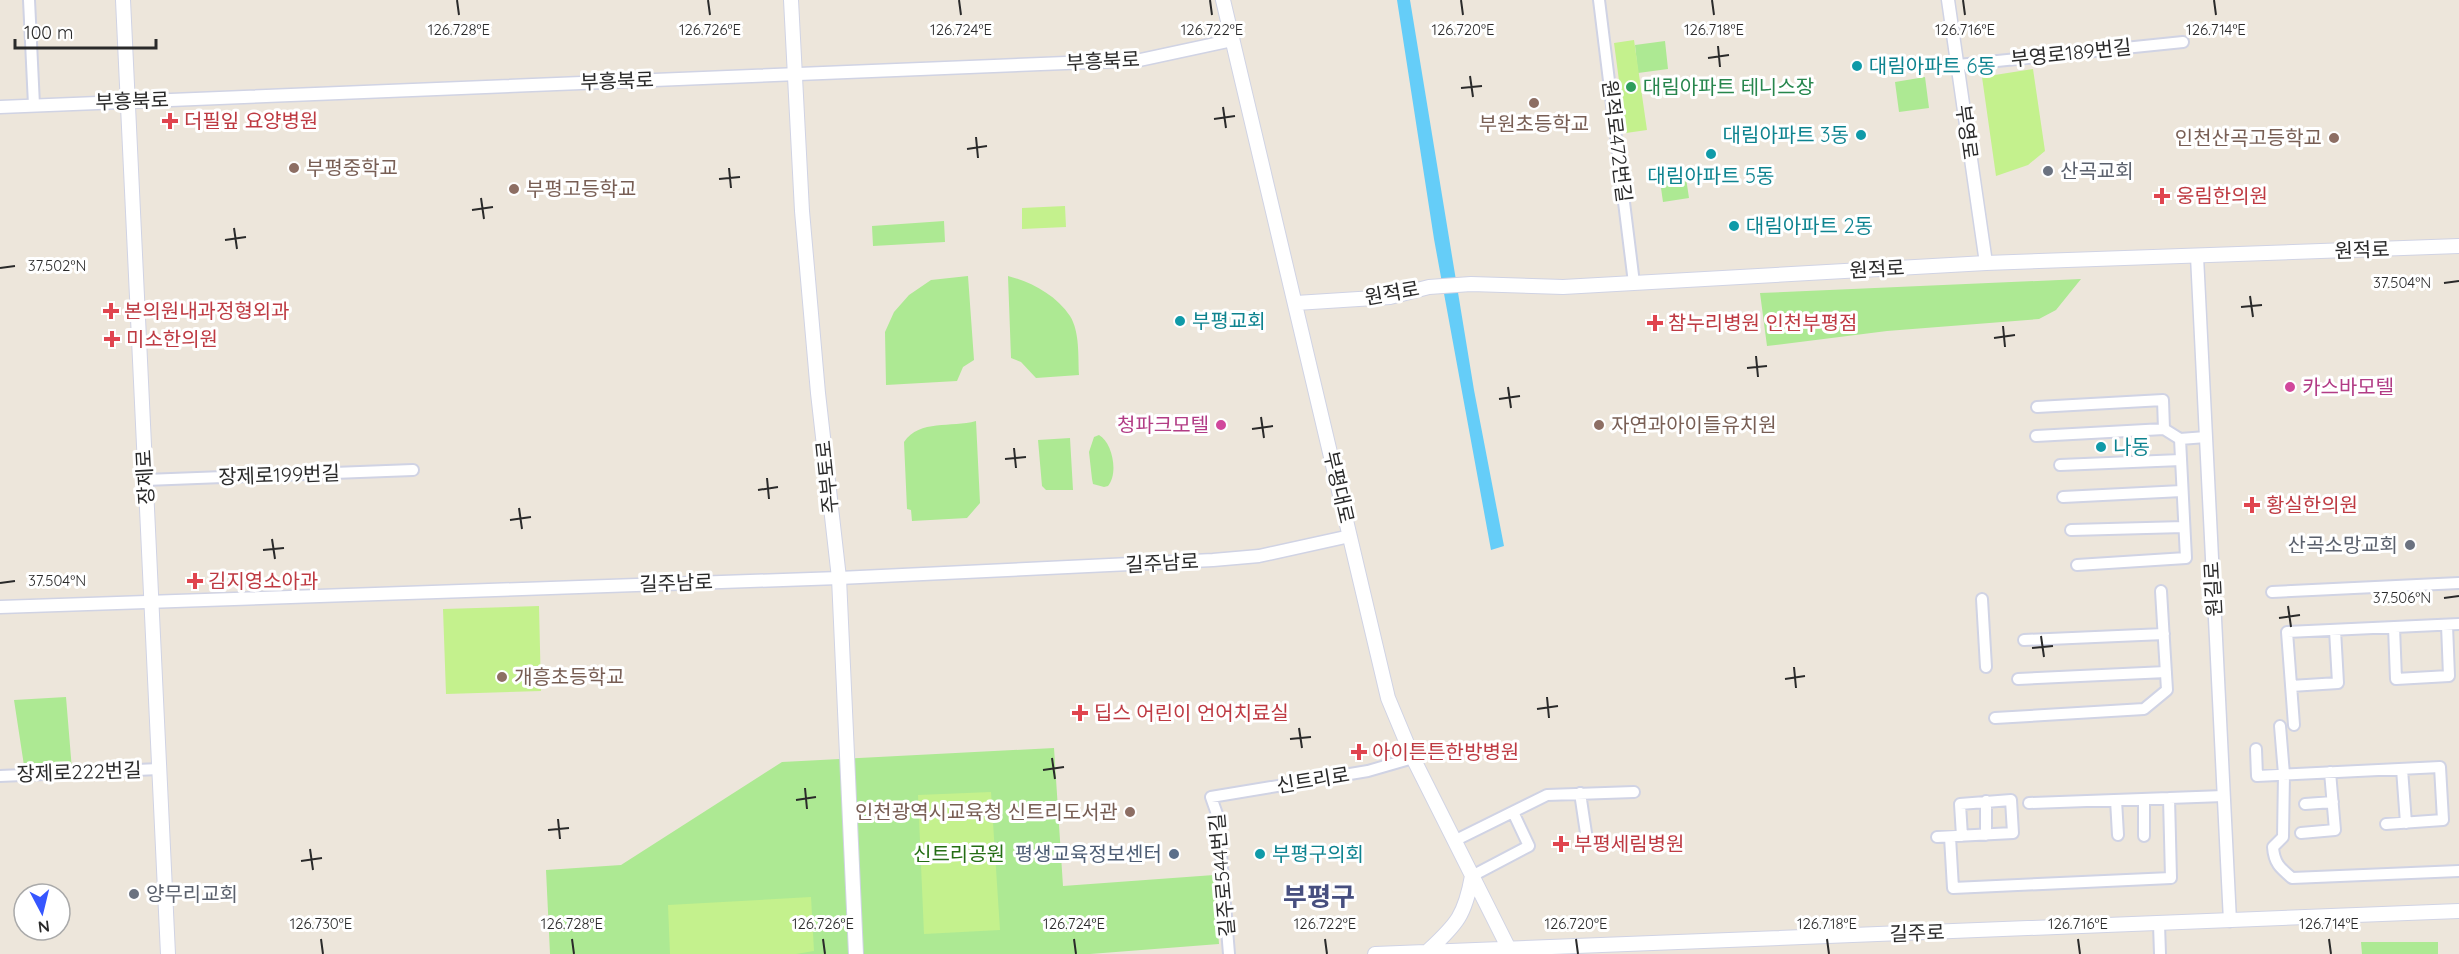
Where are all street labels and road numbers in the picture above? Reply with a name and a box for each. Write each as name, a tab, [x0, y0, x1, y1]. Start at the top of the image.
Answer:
street label: 부영로189번길	[2009, 34, 2133, 71]
street label: 부흥북로	[1066, 46, 1140, 75]
street label: 부흥북로	[580, 67, 654, 94]
street label: 원적로472번길	[1598, 78, 1637, 204]
street label: 부흥북로	[95, 87, 169, 114]
street label: 부영로	[1951, 103, 1984, 161]
street label: 원적로	[2334, 236, 2390, 263]
street label: 원적로	[1849, 255, 1905, 282]
street label: 원적로	[1363, 275, 1421, 310]
street label: 주부토로	[810, 439, 843, 515]
street label: 부평대로	[1319, 448, 1360, 526]
street label: 장제로	[131, 449, 158, 505]
street label: 장제로199번길	[218, 460, 340, 489]
street label: 길주남로	[1125, 548, 1199, 577]
street label: 원길로	[2199, 561, 2226, 617]
street label: 길주남로	[639, 569, 713, 596]
street label: 장제로222번길	[16, 757, 142, 786]
street label: 신트리로	[1275, 761, 1351, 798]
street label: 길주로544번길	[1204, 812, 1239, 938]
street label: 길주로	[1889, 919, 1945, 946]

